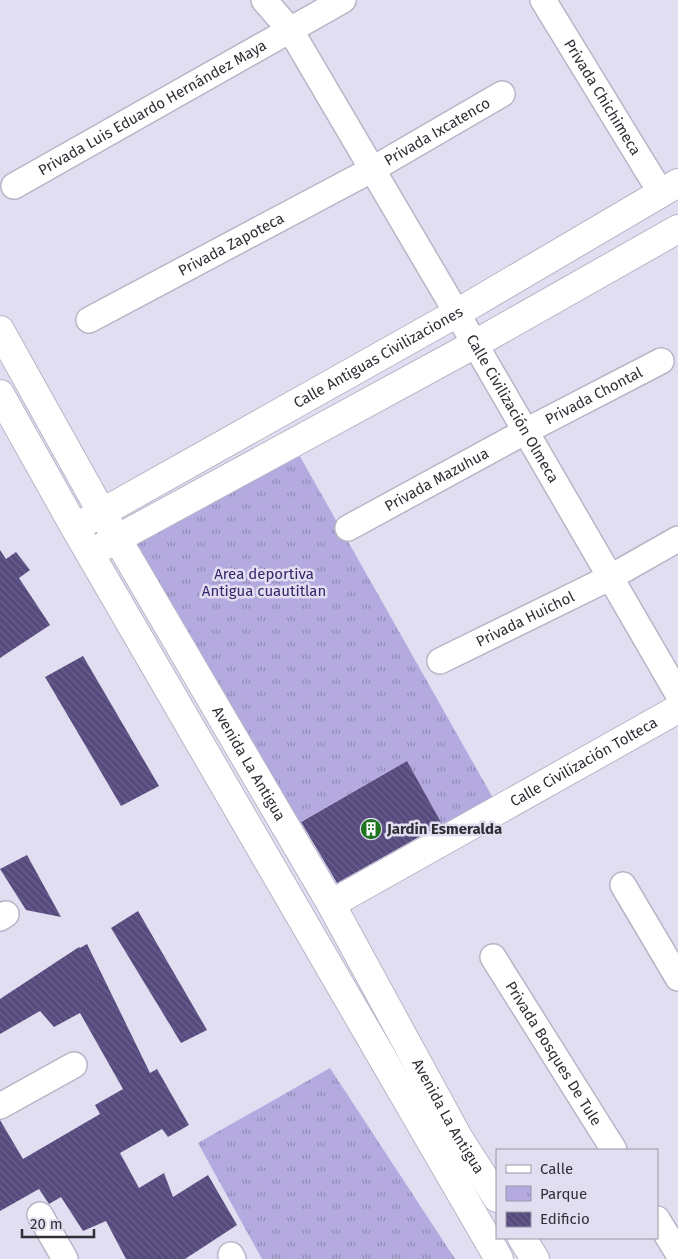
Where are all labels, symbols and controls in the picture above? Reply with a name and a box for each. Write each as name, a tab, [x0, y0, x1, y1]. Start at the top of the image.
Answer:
street label: Privada Luis Eduardo Hernández Maya	[35, 36, 270, 179]
street label: Privada Chichimeca	[560, 36, 645, 159]
street label: Privada Ixcatenco	[381, 94, 493, 169]
street label: Privada Zapoteca	[175, 209, 287, 280]
street label: Calle Antiguas Civilizaciones	[290, 303, 466, 412]
street label: Calle Civilización Olmeca	[462, 331, 563, 486]
street label: Privada Chontal	[542, 363, 646, 429]
street label: Privada Mazuhua	[382, 444, 492, 515]
park label: Area deportiva Antigua cuautitlan	[202, 565, 326, 600]
street label: Privada Huichol	[473, 587, 578, 651]
street label: Avenida La Antigua	[208, 703, 289, 824]
street label: Calle Civilización Tolteca	[507, 713, 661, 811]
building icon: Jardin Esmeralda	[359, 817, 383, 841]
place label: Jardin Esmeralda	[386, 820, 502, 838]
street label: Privada Bosques De Tule	[502, 978, 606, 1129]
street label: Avenida La Antigua	[408, 1056, 488, 1177]
legend	[496, 1149, 658, 1239]
text: Calle	[540, 1160, 573, 1178]
text: Parque	[540, 1185, 587, 1203]
scale bar	[22, 1206, 95, 1238]
text: Edificio	[540, 1210, 590, 1228]
text: 20 m	[30, 1215, 63, 1233]

